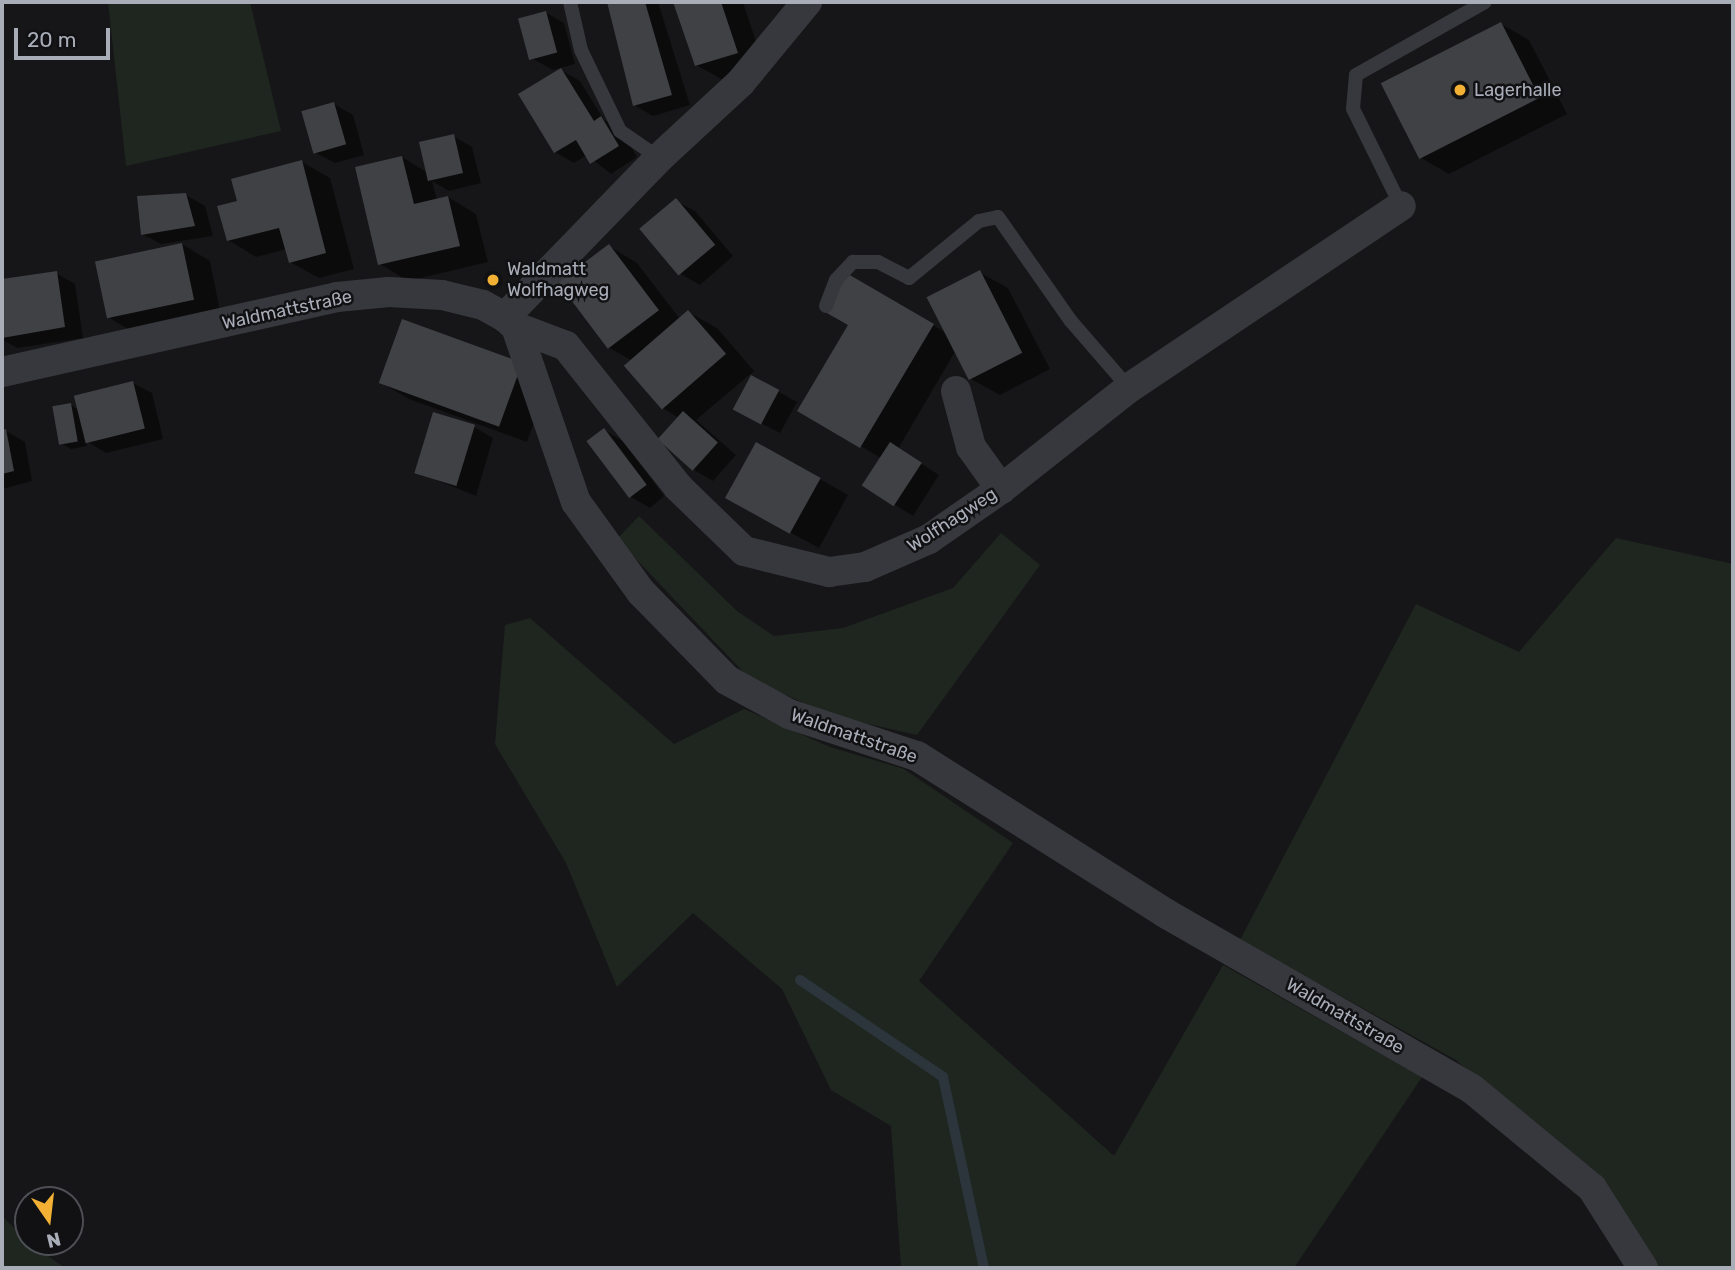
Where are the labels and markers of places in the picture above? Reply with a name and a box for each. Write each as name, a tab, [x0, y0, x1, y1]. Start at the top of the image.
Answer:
place label: Lagerhalle	[1474, 79, 1561, 101]
marker: Lagerhalle	[1452, 82, 1468, 98]
place label: Waldmatt Wolfhagweg	[507, 259, 609, 302]
marker: Waldmatt Wolfhagweg	[485, 272, 501, 288]

